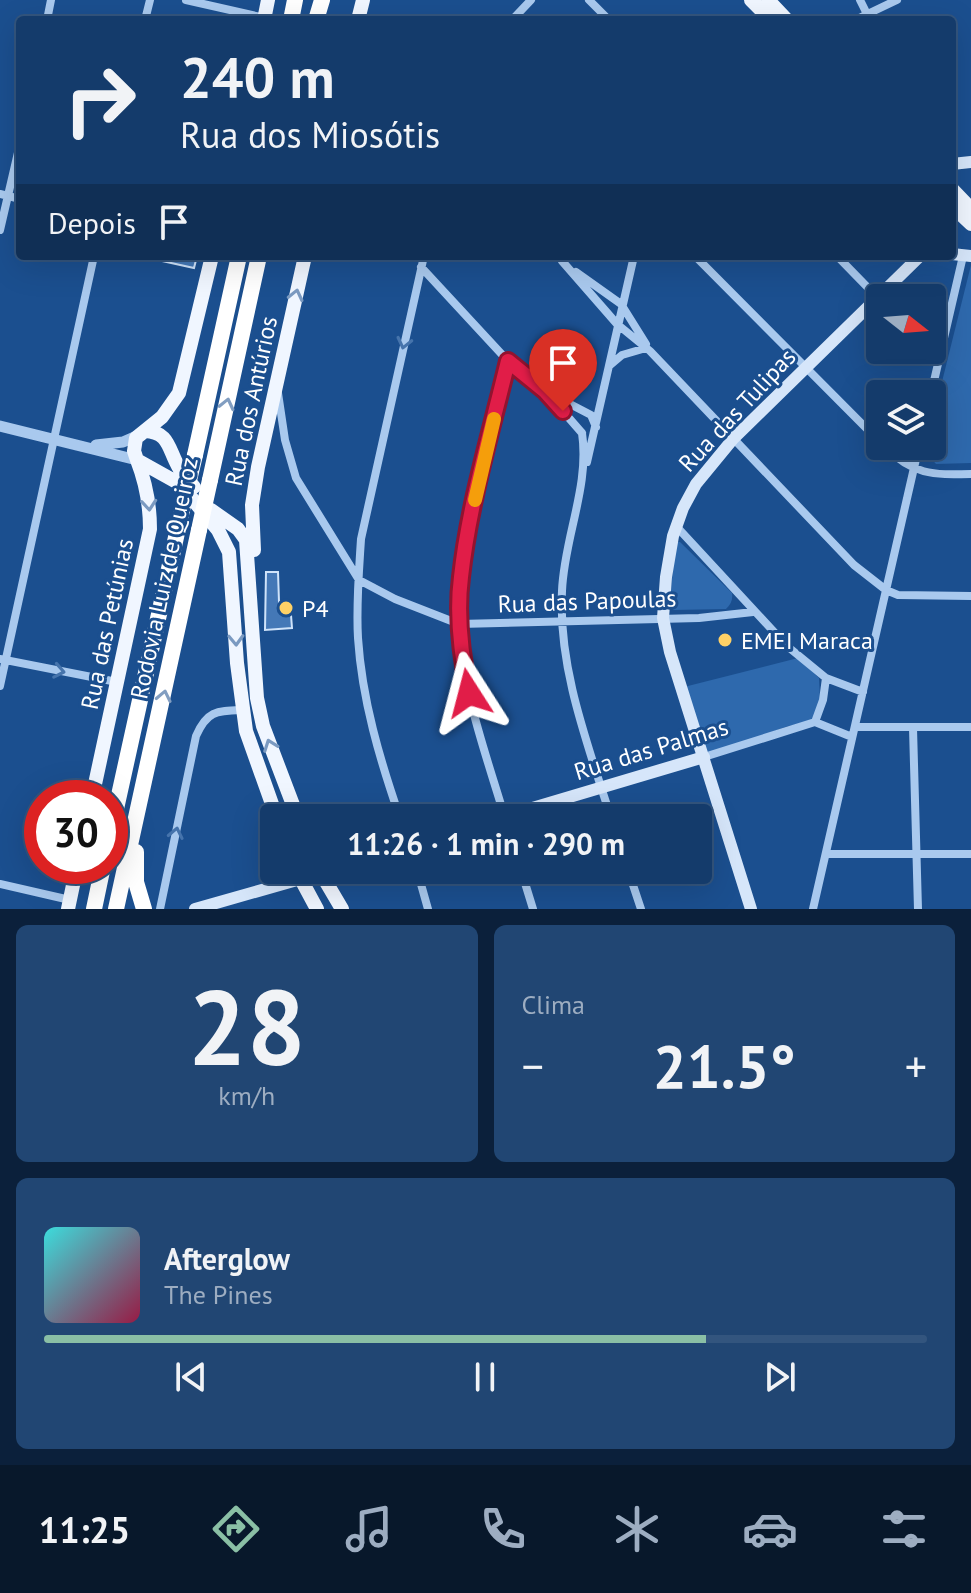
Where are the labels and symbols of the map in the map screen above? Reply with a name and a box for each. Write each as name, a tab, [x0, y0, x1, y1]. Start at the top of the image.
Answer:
north arrow	[866, 284, 946, 364]
one-way arrow	[287, 288, 304, 302]
street label: Rua dos Antúrios	[218, 313, 284, 489]
pin	[529, 329, 597, 411]
one-way arrow	[396, 336, 413, 349]
street label: Rua das Tulipas	[672, 342, 802, 478]
one-way arrow	[218, 398, 235, 411]
street label: Rodovia Luiz de Queiroz	[123, 454, 205, 702]
one-way arrow	[140, 499, 157, 512]
street label: Rua das Petúnias	[74, 536, 140, 712]
street label: Rua das Papoulas	[497, 582, 677, 620]
place label: P4	[302, 593, 329, 624]
marker: P4	[277, 599, 295, 617]
place label: EMEI Maraca	[741, 625, 873, 656]
marker: EMEI Maraca	[716, 631, 734, 649]
one-way arrow	[227, 634, 244, 647]
position arrow	[427, 651, 511, 735]
one-way arrow	[51, 662, 65, 679]
one-way arrow	[154, 690, 171, 703]
street label: Rua das Palmas	[570, 711, 732, 787]
one-way arrow	[263, 739, 280, 753]
speed limit sign: 30	[24, 780, 128, 884]
one-way arrow	[167, 826, 184, 840]

